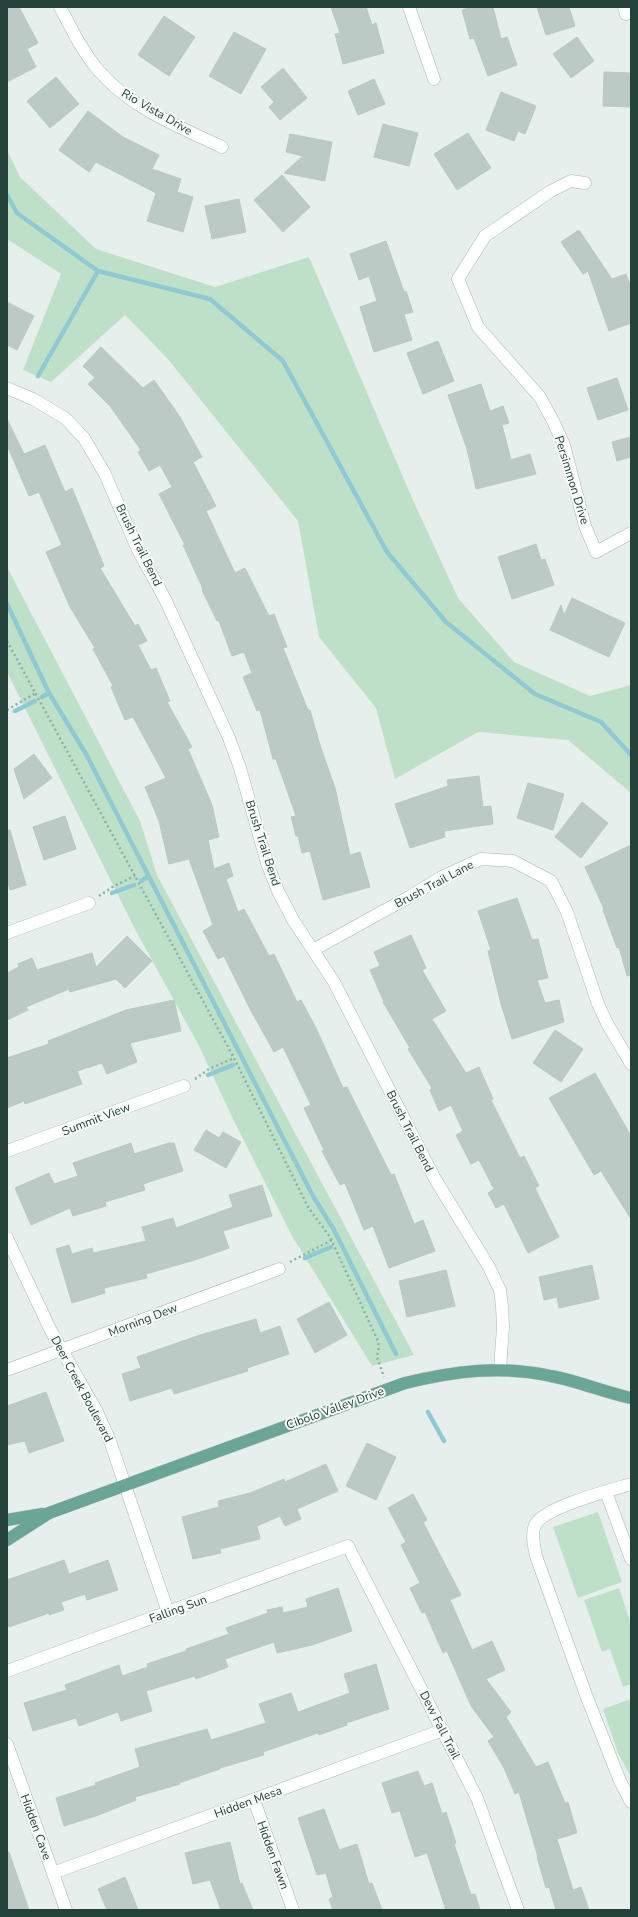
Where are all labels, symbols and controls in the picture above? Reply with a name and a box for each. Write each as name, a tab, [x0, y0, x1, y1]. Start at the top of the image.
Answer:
street label: Rio Vista Drive	[119, 85, 195, 139]
street label: Persimmon Drive	[551, 434, 593, 526]
street label: Brush Trail Bend	[112, 501, 166, 589]
street label: Brush Trail Bend	[242, 798, 284, 888]
street label: Brush Trail Lane	[392, 856, 476, 912]
street label: Brush Trail Bend	[383, 1088, 437, 1174]
street label: Summit View	[59, 1099, 133, 1139]
street label: Morning Dew	[106, 1299, 180, 1341]
street label: Deer Creek Boulevard	[47, 1333, 117, 1445]
street label: Cibolo Valley Drive	[284, 1383, 386, 1433]
street label: Falling Sun	[147, 1591, 209, 1627]
street label: Dew Fall Trail	[416, 1688, 464, 1762]
street label: Hidden Mesa	[212, 1782, 284, 1822]
street label: Hidden Cave	[17, 1792, 55, 1862]
street label: Hidden Fawn	[253, 1819, 293, 1891]

